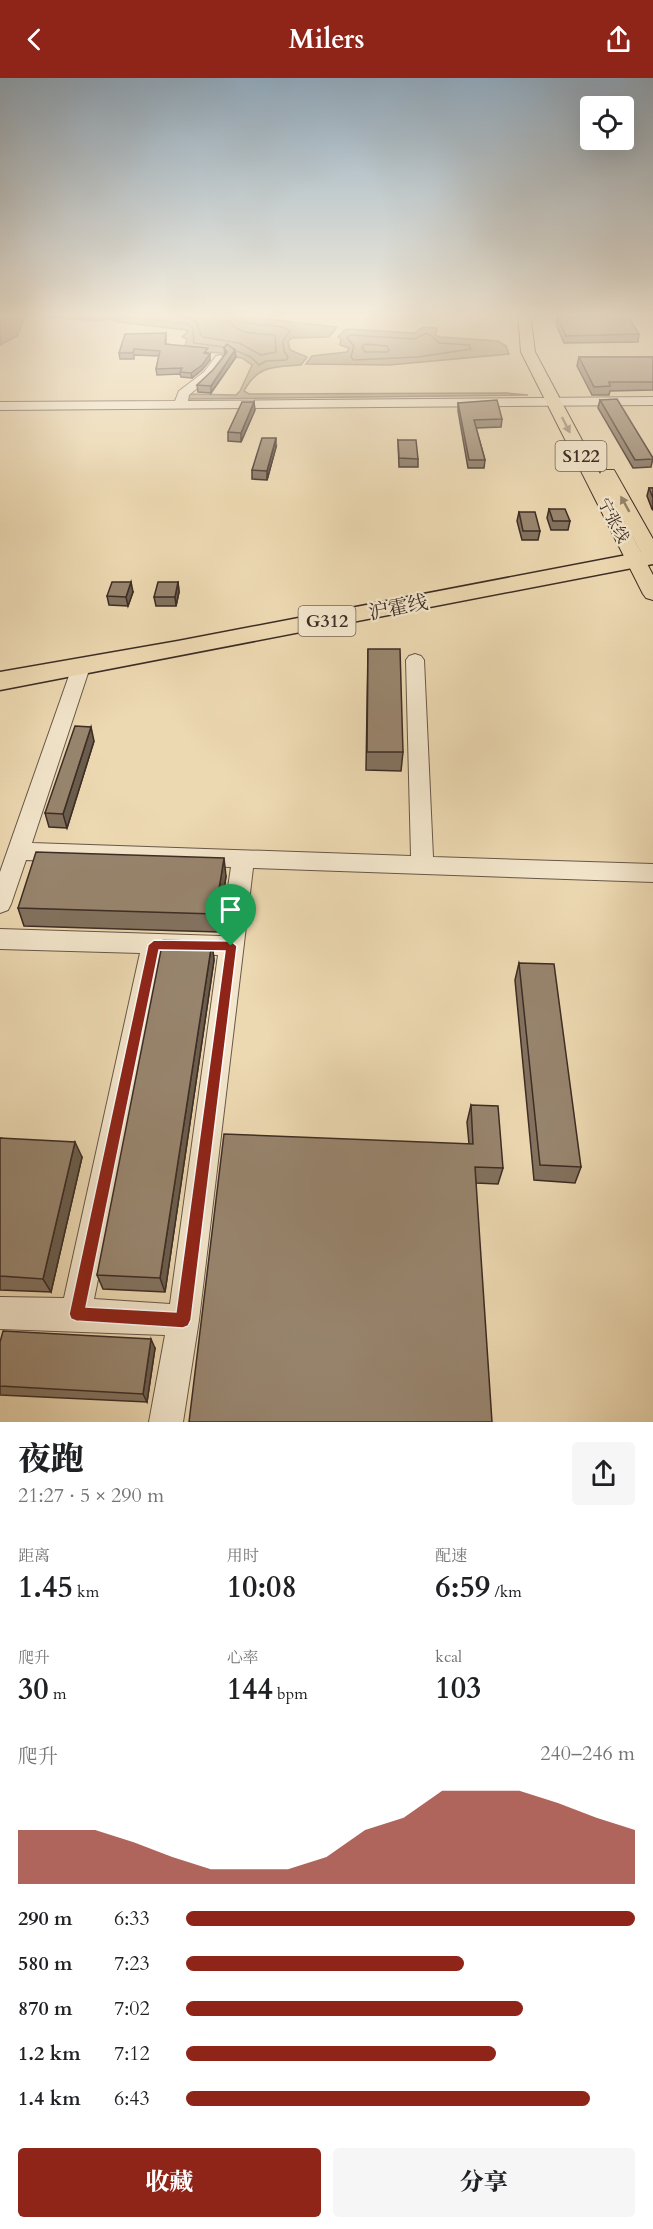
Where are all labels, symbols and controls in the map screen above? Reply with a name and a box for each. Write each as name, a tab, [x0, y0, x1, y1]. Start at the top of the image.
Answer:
text: Milers	[289, 21, 364, 58]
icon: back	[18, 23, 51, 56]
icon: share	[602, 23, 635, 56]
map controls	[580, 96, 634, 150]
button: locate	[580, 96, 634, 150]
one-way arrow	[561, 417, 570, 434]
road number: S122	[556, 441, 606, 471]
street label: 宁张线	[592, 494, 634, 547]
one-way arrow	[620, 496, 630, 513]
street label: 沪霍线	[366, 589, 430, 626]
road number: G312	[298, 606, 356, 636]
pin	[205, 884, 256, 946]
icon: arrive	[214, 893, 247, 926]
text: 夜跑	[18, 1437, 84, 1482]
button: share	[572, 1442, 635, 1505]
text: 21:27 · 5 × 290 m	[18, 1482, 164, 1509]
text: 距离	[18, 1545, 50, 1567]
text: 用时	[227, 1545, 259, 1567]
text: 配速	[435, 1545, 467, 1567]
text: 1.45	[18, 1567, 73, 1608]
text: 10:08	[227, 1567, 297, 1608]
text: 6:59	[435, 1567, 490, 1608]
text: km	[73, 1581, 99, 1603]
text: /km	[490, 1581, 522, 1603]
text: kcal	[435, 1646, 462, 1668]
text: 爬升	[18, 1647, 50, 1669]
text: 心率	[227, 1647, 259, 1669]
text: 103	[435, 1668, 481, 1709]
text: 30	[18, 1669, 49, 1710]
text: 144	[227, 1669, 273, 1710]
text: m	[49, 1683, 67, 1705]
text: bpm	[273, 1683, 308, 1705]
text: 240–246 m	[540, 1740, 635, 1767]
text: 爬升	[18, 1743, 58, 1770]
text: 290 m	[18, 1905, 73, 1932]
text: 6:33	[114, 1905, 150, 1932]
text: 580 m	[18, 1950, 73, 1977]
text: 7:23	[114, 1950, 150, 1977]
text: 870 m	[18, 1995, 73, 2022]
text: 7:02	[114, 1995, 150, 2022]
text: 1.2 km	[18, 2040, 81, 2067]
text: 7:12	[114, 2040, 150, 2067]
text: 1.4 km	[18, 2085, 81, 2112]
text: 6:43	[114, 2085, 150, 2112]
button: 收藏	[18, 2148, 321, 2217]
button: 分享	[333, 2148, 635, 2217]

